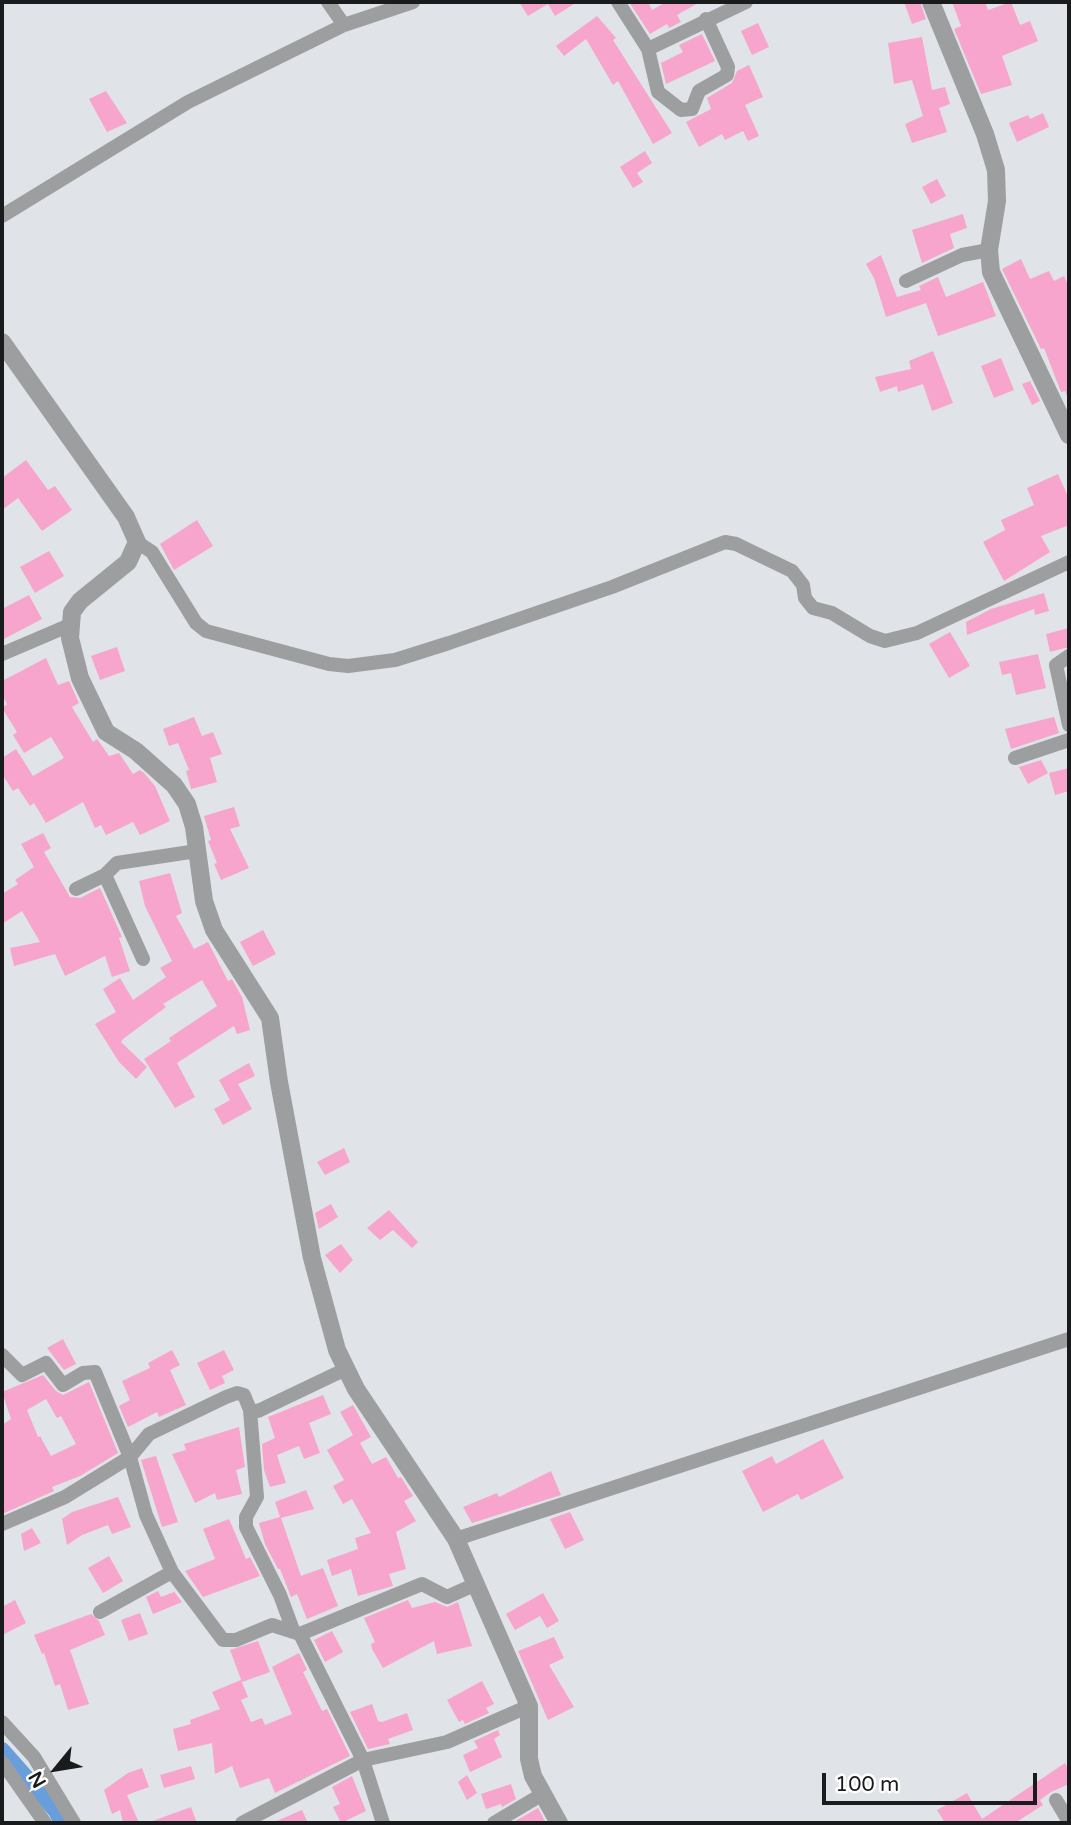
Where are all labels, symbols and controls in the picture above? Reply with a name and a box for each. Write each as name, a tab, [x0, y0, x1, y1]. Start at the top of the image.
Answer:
north arrow	[21, 1734, 91, 1804]
scale bar	[826, 1758, 1041, 1802]
text: N	[24, 1767, 51, 1792]
text: 100 m	[835, 1772, 899, 1797]

